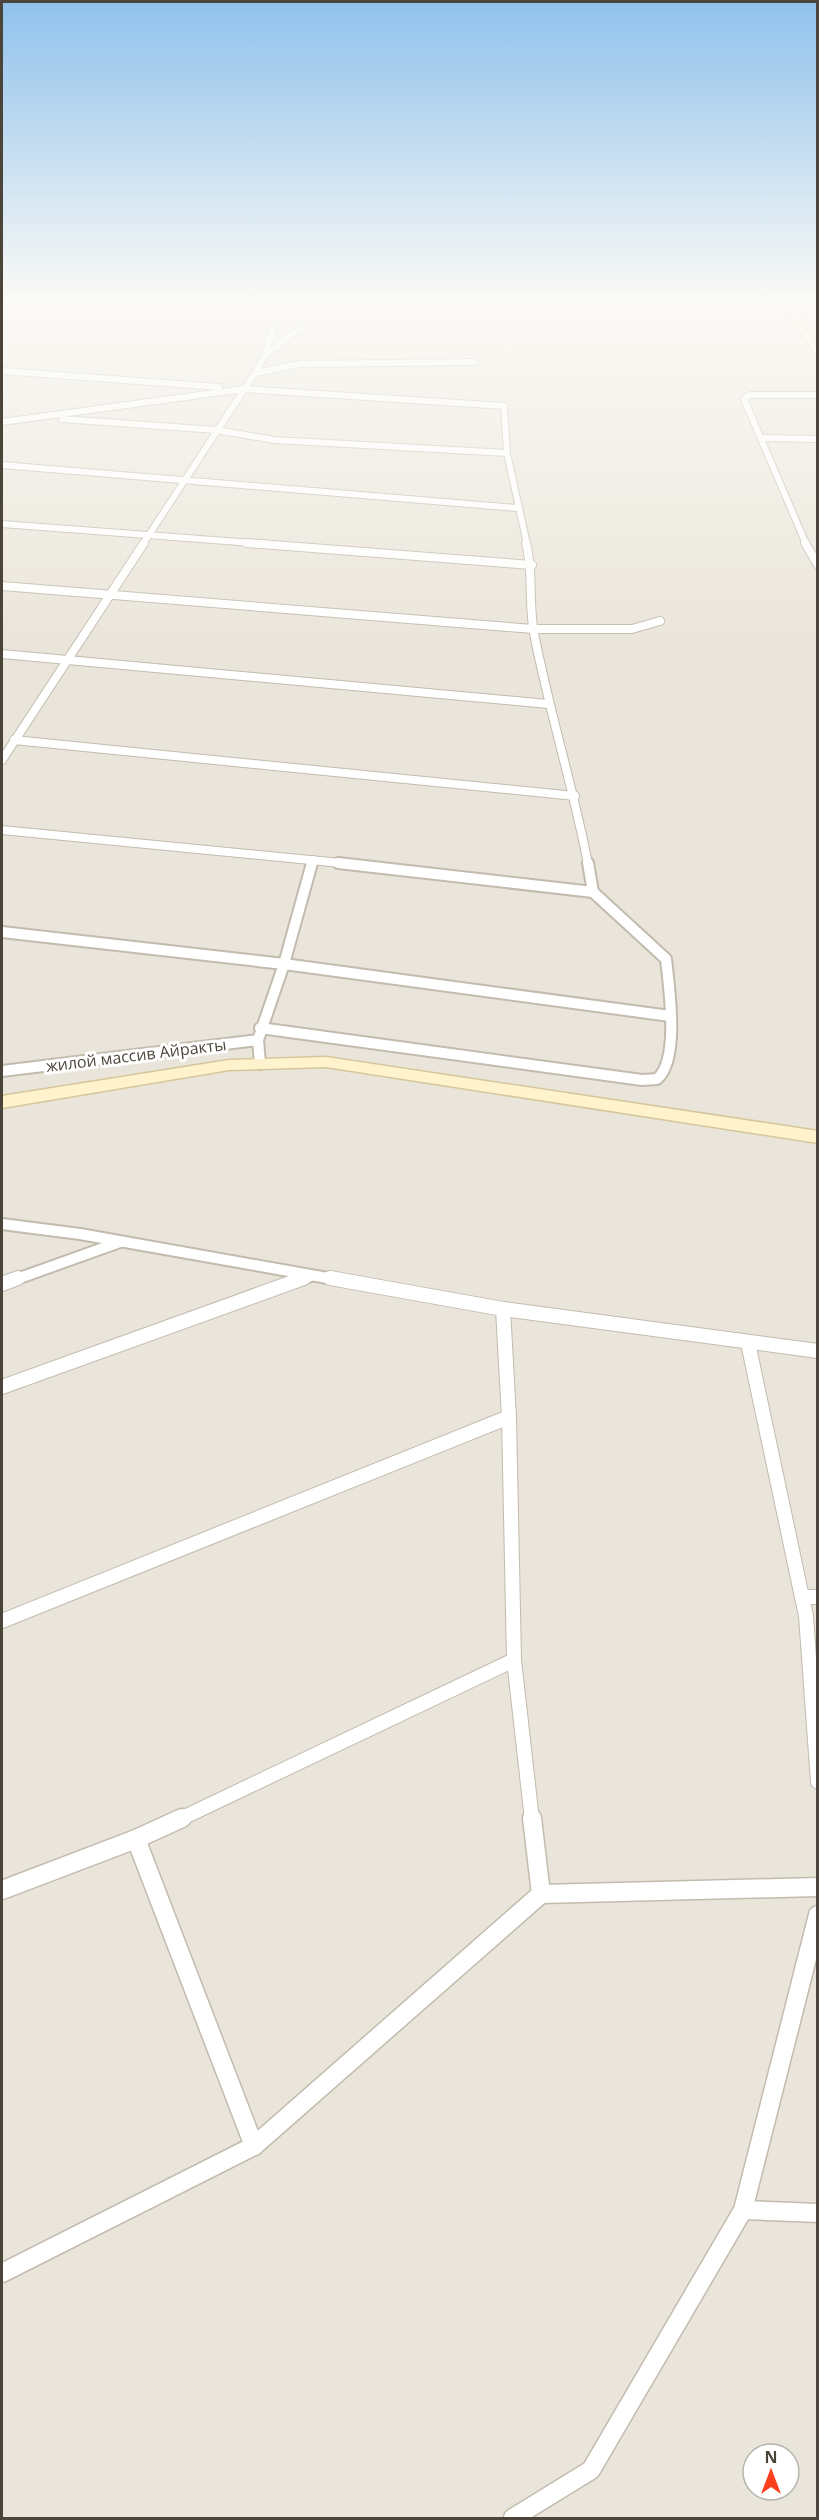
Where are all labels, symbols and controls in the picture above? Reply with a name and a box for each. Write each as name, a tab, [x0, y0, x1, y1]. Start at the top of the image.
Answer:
street label: жилой массив Айракты	[45, 1033, 227, 1077]
north arrow	[741, 2442, 801, 2502]
text: N	[764, 2446, 778, 2468]

